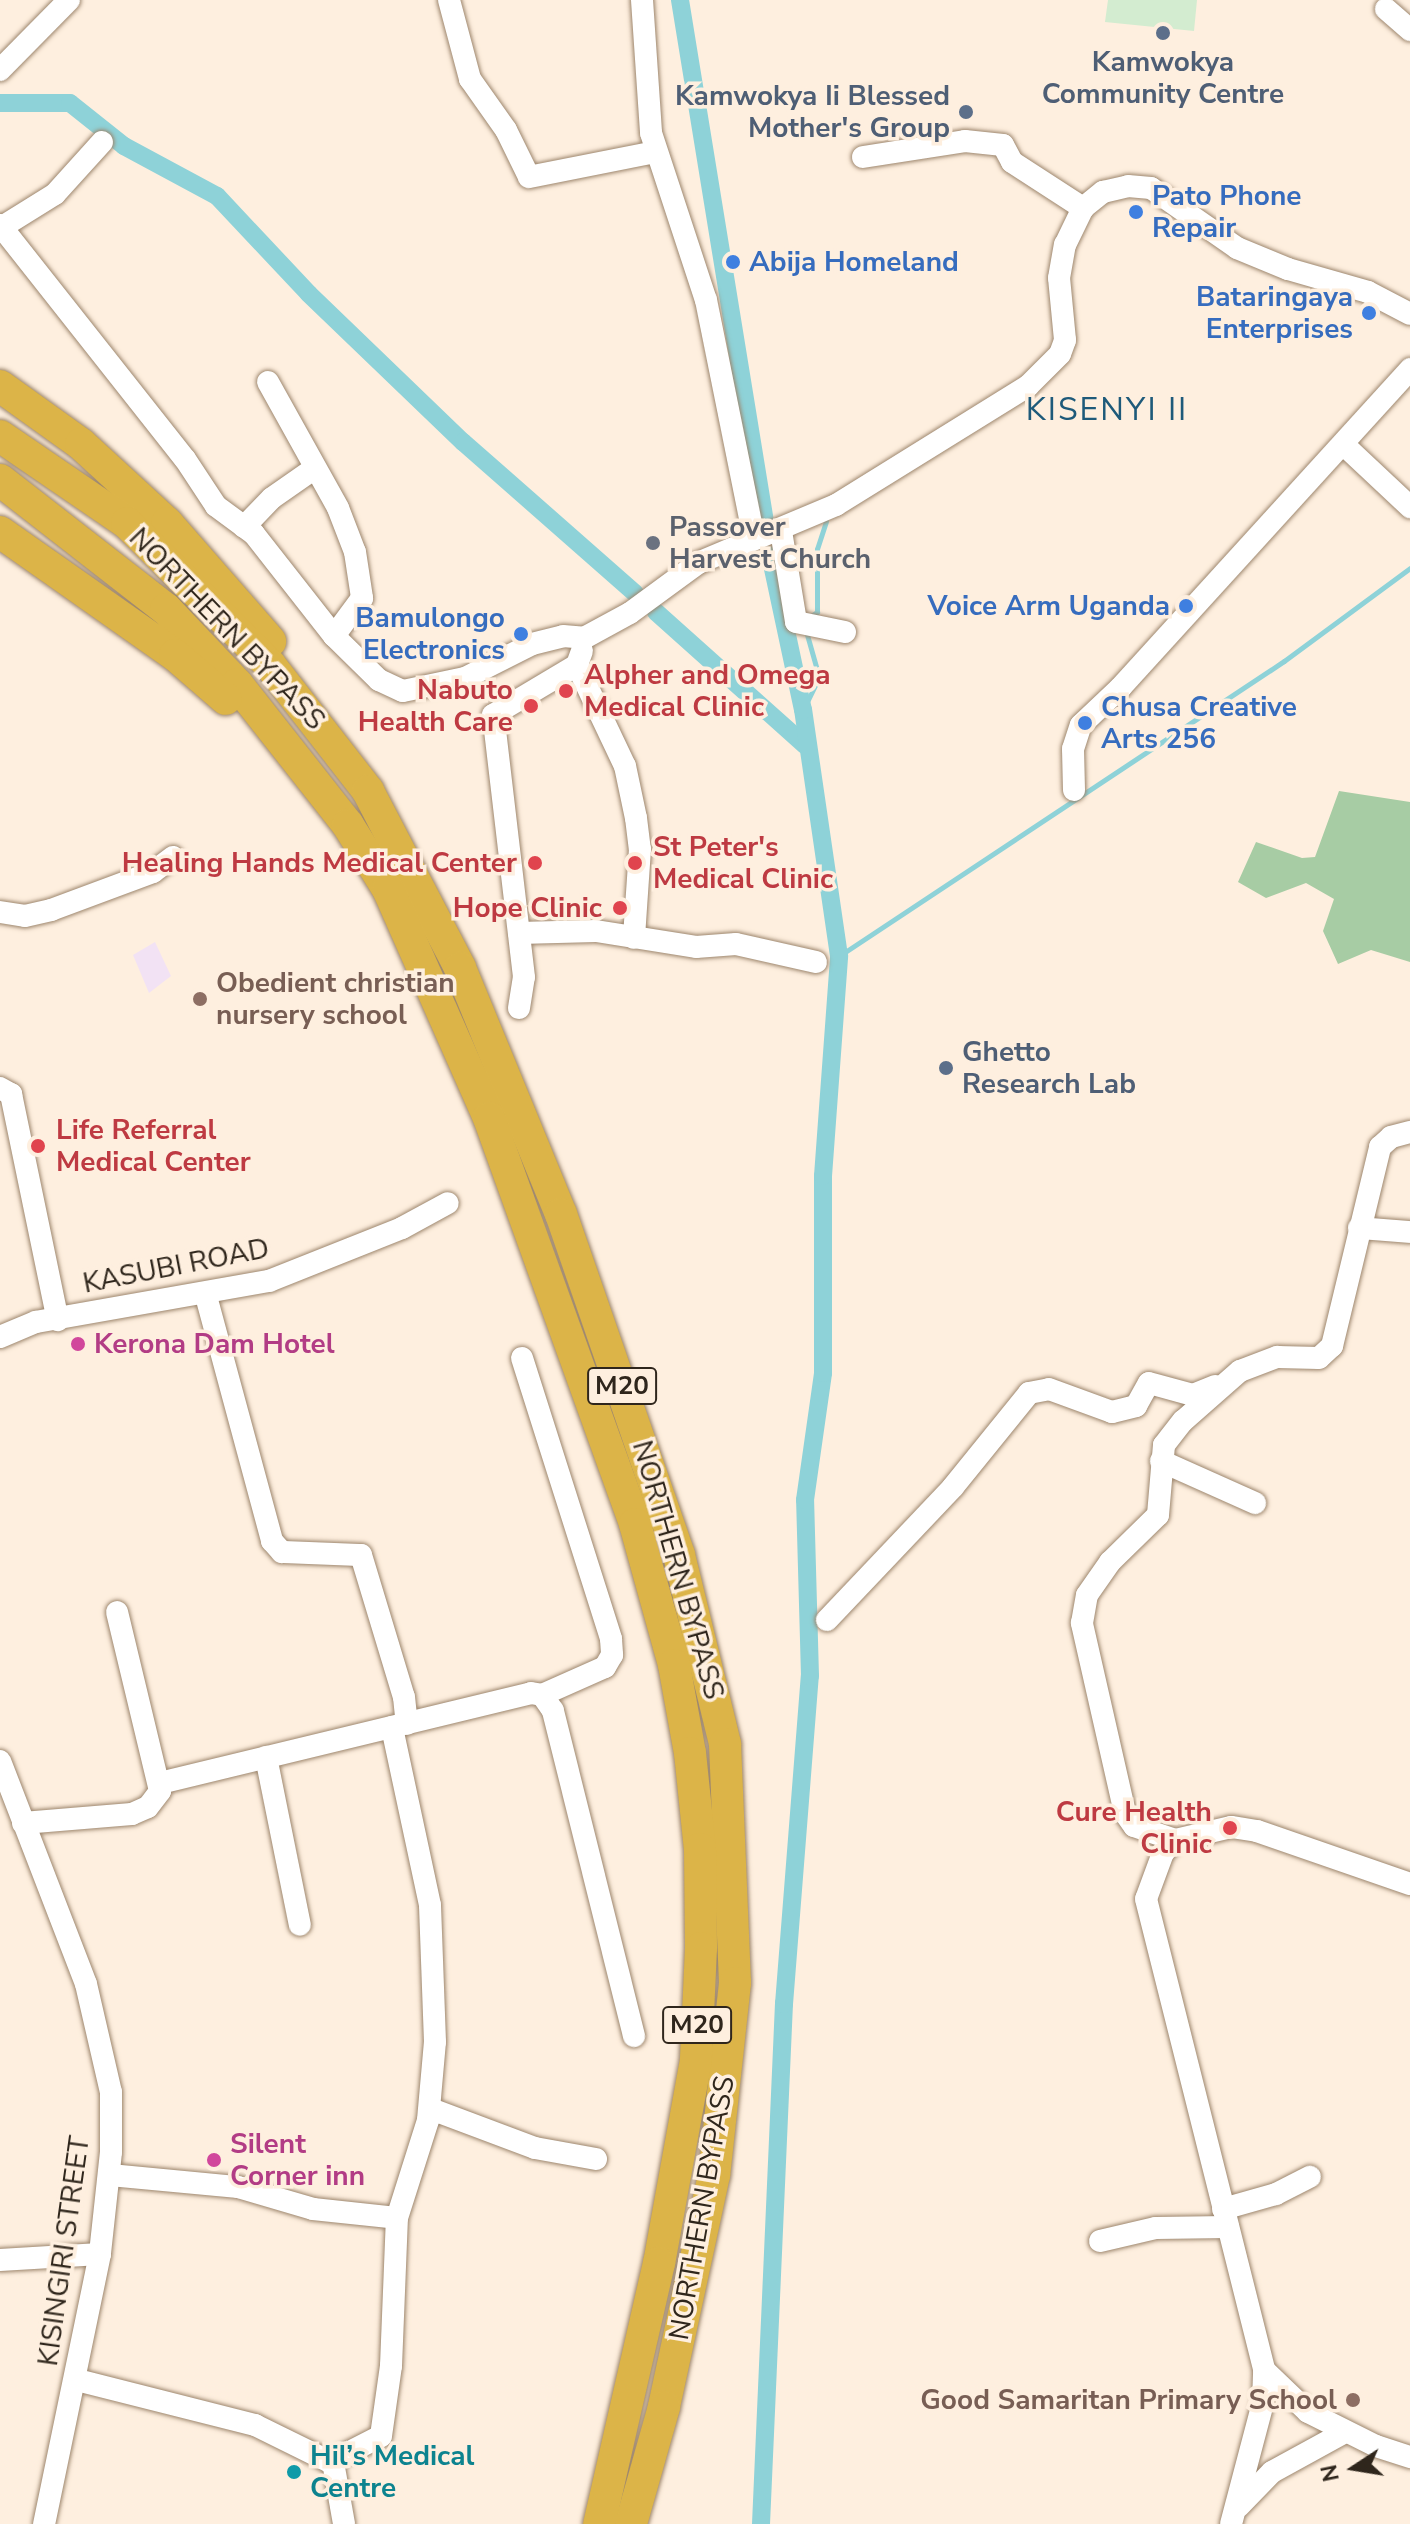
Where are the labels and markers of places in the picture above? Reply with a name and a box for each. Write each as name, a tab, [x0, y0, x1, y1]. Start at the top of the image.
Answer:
marker: Kamwokya Community Centre	[1154, 24, 1172, 42]
place label: Kamwokya Community Centre	[1042, 45, 1284, 111]
place label: Kamwokya Ii Blessed Mother's Group	[675, 79, 950, 145]
marker: Kamwokya Ii Blessed Mother's Group	[957, 103, 975, 121]
place label: Pato Phone Repair	[1152, 179, 1302, 245]
marker: Pato Phone Repair	[1127, 203, 1145, 221]
place label: Abija Homeland	[749, 245, 959, 279]
marker: Abija Homeland	[724, 253, 742, 271]
place label: Bataringaya Enterprises	[1196, 280, 1353, 346]
marker: Bataringaya Enterprises	[1360, 304, 1378, 322]
place label: Passover Harvest Church	[669, 510, 871, 576]
marker: Passover Harvest Church	[644, 534, 662, 552]
place label: Voice Arm Uganda	[928, 589, 1170, 623]
marker: Voice Arm Uganda	[1177, 597, 1195, 615]
place label: Bamulongo Electronics	[355, 601, 505, 667]
marker: Bamulongo Electronics	[512, 625, 530, 643]
place label: Alpher and Omega Medical Clinic	[584, 658, 831, 724]
place label: Nabuto Health Care	[358, 673, 513, 739]
marker: Alpher and Omega Medical Clinic	[555, 680, 577, 702]
place label: Chusa Creative Arts 256	[1101, 690, 1297, 756]
marker: Nabuto Health Care	[520, 695, 542, 717]
marker: Chusa Creative Arts 256	[1076, 714, 1094, 732]
place label: St Peter's Medical Clinic	[653, 830, 833, 896]
place label: Healing Hands Medical Center	[122, 846, 517, 880]
marker: Healing Hands Medical Center	[524, 852, 546, 874]
marker: St Peter's Medical Clinic	[624, 852, 646, 874]
place label: Hope Clinic	[453, 891, 602, 925]
marker: Hope Clinic	[609, 897, 631, 919]
place label: Obedient christian nursery school	[216, 966, 455, 1032]
marker: Obedient christian nursery school	[191, 990, 209, 1008]
place label: Ghetto Research Lab	[962, 1035, 1136, 1101]
marker: Ghetto Research Lab	[937, 1059, 955, 1077]
place label: Life Referral Medical Center	[56, 1113, 251, 1179]
marker: Life Referral Medical Center	[27, 1135, 49, 1157]
place label: Kerona Dam Hotel	[94, 1327, 335, 1361]
marker: Kerona Dam Hotel	[69, 1335, 87, 1353]
place label: Cure Health Clinic	[1056, 1795, 1212, 1861]
marker: Cure Health Clinic	[1219, 1817, 1241, 1839]
place label: Silent Corner inn	[230, 2127, 365, 2193]
marker: Silent Corner inn	[205, 2151, 223, 2169]
place label: Good Samaritan Primary School	[920, 2383, 1337, 2417]
marker: Good Samaritan Primary School	[1344, 2391, 1362, 2409]
place label: Hil’s Medical Centre	[310, 2439, 474, 2505]
marker: Hil’s Medical Centre	[285, 2463, 303, 2481]

